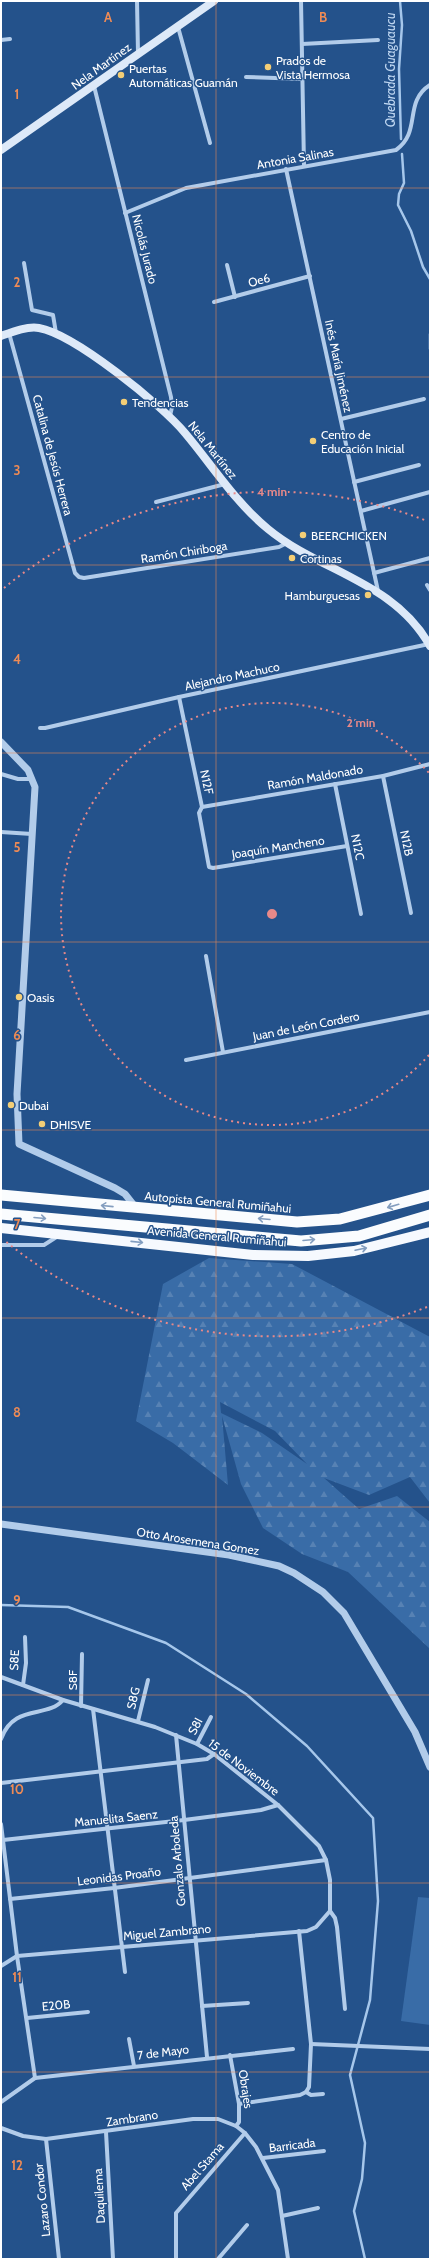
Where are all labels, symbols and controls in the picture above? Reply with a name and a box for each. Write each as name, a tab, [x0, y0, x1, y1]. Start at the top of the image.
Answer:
text: A	[104, 9, 113, 25]
text: B	[319, 9, 327, 25]
water label: Quebrada Guaguaucu	[382, 12, 398, 127]
street label: Nela Martínez	[68, 39, 134, 93]
place label: Prados de Vista Hermosa	[276, 53, 350, 82]
place label: Puertas Automáticas Guamán	[129, 61, 238, 90]
marker: Prados de Vista Hermosa	[263, 62, 273, 72]
marker: Puertas Automáticas Guamán	[116, 70, 126, 80]
text: 1	[15, 86, 19, 102]
street label: Antonia Salinas	[255, 144, 335, 172]
street label: Nicolás Jurado	[129, 213, 161, 286]
street label: Oe6	[246, 270, 272, 290]
text: 2	[14, 274, 21, 290]
street label: Inés María Jiménez	[322, 318, 356, 414]
street label: Catalina de Jesús Herrera	[30, 393, 76, 517]
place label: Tendencias	[132, 395, 189, 410]
marker: Tendencias	[119, 397, 129, 407]
street label: Nela Martínez	[185, 418, 241, 482]
place label: Centro de Educación Inicial	[321, 427, 405, 456]
marker: Centro de Educación Inicial	[308, 436, 318, 446]
text: 3	[13, 462, 21, 478]
text: 4 min	[257, 484, 287, 499]
place label: BEERCHICKEN	[311, 528, 387, 543]
marker: BEERCHICKEN	[298, 530, 308, 540]
street label: Ramón Chiriboga	[140, 538, 228, 566]
place label: Cortinas	[300, 551, 342, 566]
marker: Cortinas	[287, 553, 297, 563]
place label: Hamburguesas	[285, 588, 360, 603]
marker: Hamburguesas	[363, 590, 373, 600]
text: 4	[13, 651, 21, 667]
street label: Alejandro Machuco	[183, 659, 281, 693]
text: 2 min	[347, 715, 375, 730]
street label: Ramón Maldonado	[266, 761, 364, 793]
street label: N12F	[197, 768, 217, 796]
street label: N12B	[397, 829, 417, 857]
street label: Joaquín Mancheno	[230, 832, 326, 862]
street label: N12C	[348, 833, 368, 861]
text: 5	[14, 839, 21, 855]
centre of rings	[265, 907, 279, 921]
place label: Oasis	[27, 990, 54, 1005]
marker: Oasis	[14, 992, 24, 1002]
street label: Juan de León Cordero	[250, 1008, 361, 1044]
text: 6	[13, 1027, 21, 1043]
place label: Dubai	[19, 1098, 49, 1113]
marker: Dubai	[6, 1100, 16, 1110]
place label: DHISVE	[50, 1117, 92, 1132]
marker: DHISVE	[37, 1119, 47, 1129]
street label: Autopista General Rumiñahui	[144, 1188, 292, 1216]
one-way arrow	[101, 1202, 114, 1209]
one-way arrow	[386, 1203, 399, 1210]
one-way arrow	[33, 1214, 46, 1222]
text: 7	[14, 1216, 21, 1232]
one-way arrow	[258, 1216, 271, 1223]
street label: Avenida General Rumiñahui	[147, 1222, 287, 1250]
one-way arrow	[302, 1237, 315, 1244]
one-way arrow	[130, 1238, 143, 1246]
one-way arrow	[355, 1244, 368, 1252]
text: 8	[13, 1404, 21, 1420]
street label: Otto Arosemena Gomez	[136, 1524, 261, 1558]
text: 9	[13, 1592, 21, 1608]
street label: S8E	[6, 1649, 22, 1671]
street label: S8F	[65, 1669, 80, 1690]
street label: S8G	[123, 1685, 143, 1711]
street label: S8I	[184, 1715, 206, 1737]
street label: 15 de Noviembre	[206, 1735, 282, 1799]
text: 10	[10, 1781, 24, 1797]
street label: Manuelita Saenz	[74, 1806, 159, 1830]
street label: Gonzalo Arboleda	[166, 1815, 188, 1907]
street label: Leonidas Proaño	[76, 1863, 162, 1889]
street label: Miguel Zambrano	[122, 1921, 212, 1943]
text: 11	[12, 1969, 22, 1985]
street label: E20B	[41, 1996, 71, 2014]
street label: 7 de Mayo	[136, 2041, 190, 2063]
street label: Obrajes	[236, 2069, 256, 2109]
street label: Zambrano	[105, 2106, 159, 2129]
street label: Barricada	[268, 2135, 316, 2155]
street label: Abel Stama	[177, 2139, 227, 2193]
text: 12	[11, 2157, 23, 2173]
street label: Lazaro Condor	[31, 2162, 53, 2237]
street label: Daquilema	[90, 2168, 108, 2224]

